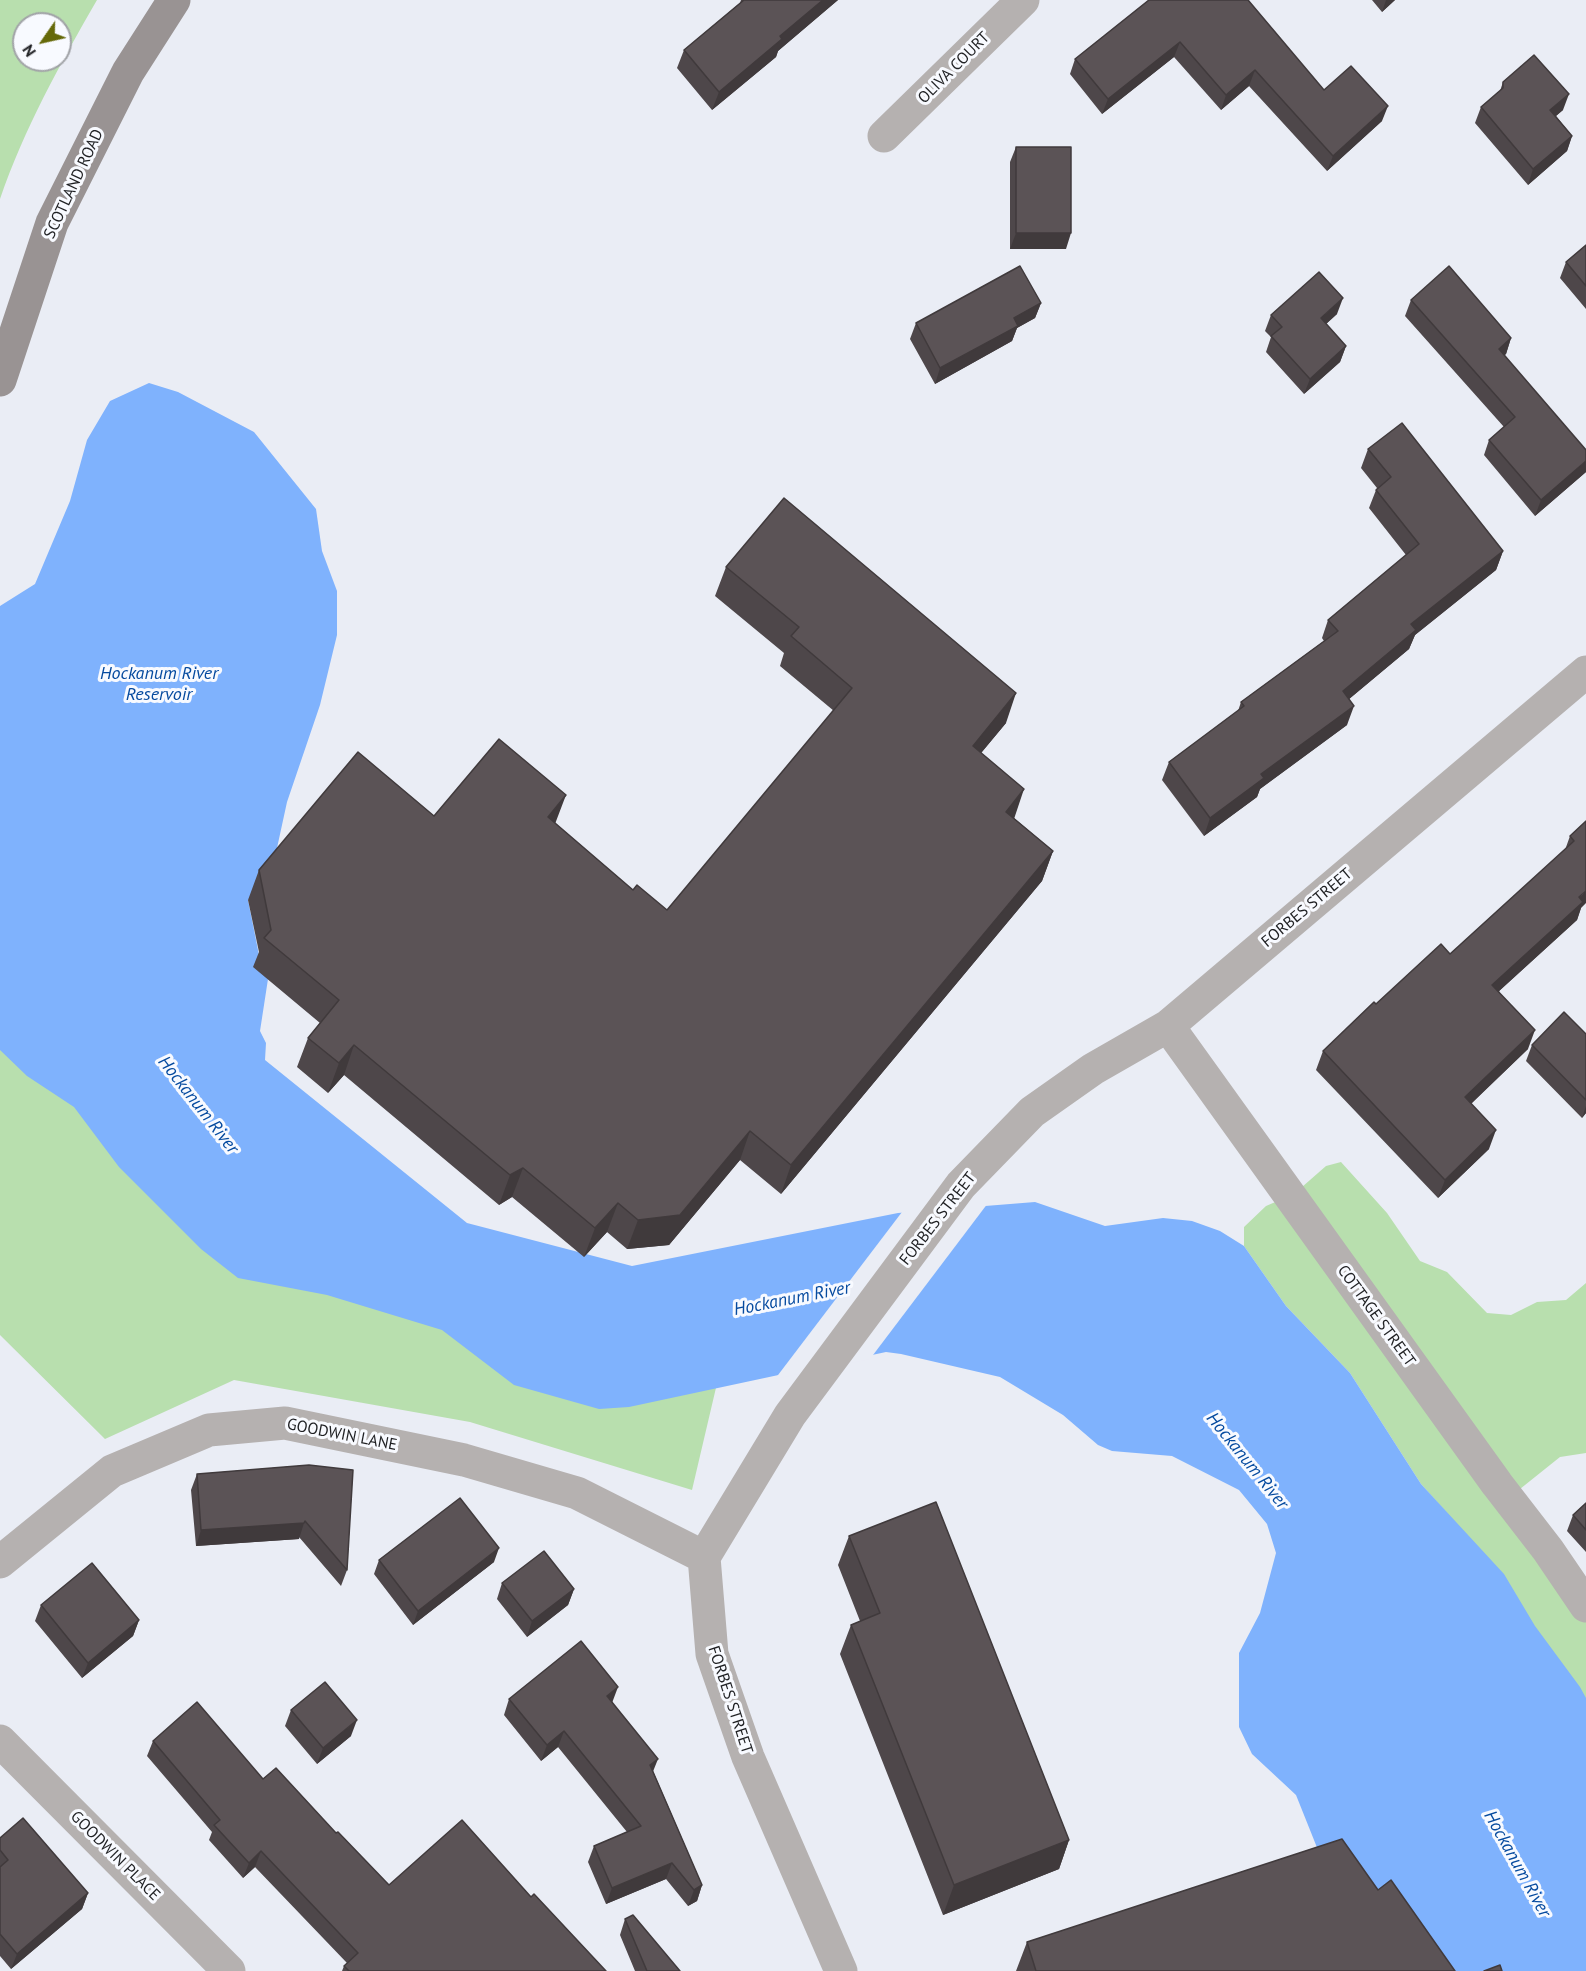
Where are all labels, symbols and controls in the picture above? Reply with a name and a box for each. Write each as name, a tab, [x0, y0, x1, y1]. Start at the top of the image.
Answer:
north arrow	[12, 12, 72, 72]
street label: OLIVA COURT	[914, 28, 994, 108]
text: N	[18, 41, 40, 61]
street label: SCOTLAND ROAD	[40, 126, 108, 242]
water label: Hockanum River Reservoir	[100, 663, 218, 706]
street label: FORBES STREET	[1258, 865, 1356, 951]
water label: Hockanum River	[153, 1052, 243, 1158]
street label: FORBES STREET	[896, 1169, 980, 1269]
street label: COTTAGE STREET	[1333, 1262, 1419, 1370]
water label: Hockanum River	[732, 1277, 852, 1321]
water label: Hockanum River	[1201, 1408, 1293, 1514]
street label: GOODWIN LANE	[285, 1415, 399, 1455]
street label: FORBES STREET	[704, 1644, 756, 1756]
street label: GOODWIN PLACE	[66, 1807, 164, 1905]
water label: Hockanum River	[1479, 1807, 1555, 1921]

